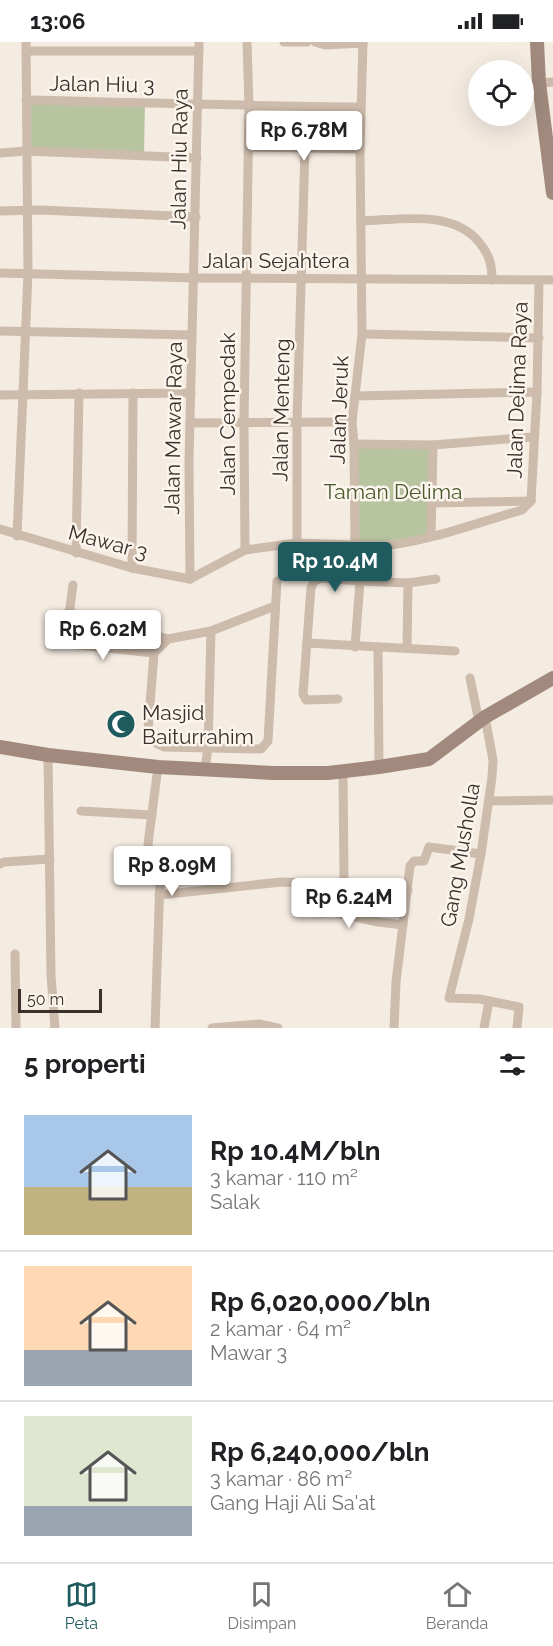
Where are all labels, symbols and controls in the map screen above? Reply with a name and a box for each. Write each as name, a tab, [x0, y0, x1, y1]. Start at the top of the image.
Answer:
text: 13:06	[30, 8, 85, 34]
map controls	[468, 60, 534, 126]
button: locate	[468, 60, 534, 126]
street label: Jalan Hiu 3	[49, 71, 155, 97]
street label: Jalan Hiu Raya	[165, 88, 193, 230]
pin: Rp 6.78M	[242, 111, 366, 162]
text: Rp 6.78M	[260, 118, 348, 142]
street label: Jalan Sejahtera	[202, 248, 350, 273]
street label: Jalan Delima Raya	[501, 301, 533, 479]
street label: Jalan Cempedak	[215, 332, 240, 496]
street label: Jalan Menteng	[267, 338, 295, 482]
street label: Jalan Mawar Raya	[159, 341, 187, 515]
street label: Jalan Jeruk	[325, 355, 353, 465]
park label: Taman Delima	[324, 479, 462, 504]
street label: Mawar 3	[66, 519, 150, 565]
pin: Rp 10.4M	[273, 542, 397, 593]
text: Rp 10.4M	[292, 549, 378, 573]
pin: Rp 6.02M	[41, 610, 165, 661]
text: Rp 6.02M	[59, 617, 147, 641]
place label: Masjid Baiturrahim	[142, 700, 254, 749]
mosque icon: Masjid Baiturrahim	[105, 708, 137, 740]
street label: Gang Musholla	[435, 781, 485, 929]
pin: Rp 8.09M	[110, 846, 234, 897]
text: Rp 8.09M	[128, 853, 216, 877]
pin: Rp 6.24M	[287, 878, 411, 929]
text: Rp 6.24M	[305, 885, 393, 909]
scale bar	[18, 986, 102, 1013]
text: 50 m	[27, 990, 64, 1009]
icon: filters	[496, 1048, 529, 1081]
text: 5 properti	[24, 1049, 146, 1079]
text: Rp 10.4M/bln	[210, 1136, 380, 1166]
icon: home	[72, 1139, 144, 1211]
text: 3 kamar · 110 m²	[210, 1166, 358, 1190]
text: Salak	[210, 1190, 260, 1214]
text: Rp 6,020,000/bln	[210, 1287, 431, 1317]
icon: home	[72, 1290, 144, 1362]
text: 2 kamar · 64 m²	[210, 1317, 351, 1341]
text: Mawar 3	[210, 1341, 287, 1365]
text: Rp 6,240,000/bln	[210, 1437, 429, 1467]
icon: home	[72, 1440, 144, 1512]
text: 3 kamar · 86 m²	[210, 1467, 352, 1491]
text: Gang Haji Ali Sa'at	[210, 1491, 376, 1515]
tab: Peta	[65, 1578, 98, 1633]
tab: Disimpan	[228, 1578, 296, 1633]
tab: Beranda	[426, 1578, 488, 1633]

